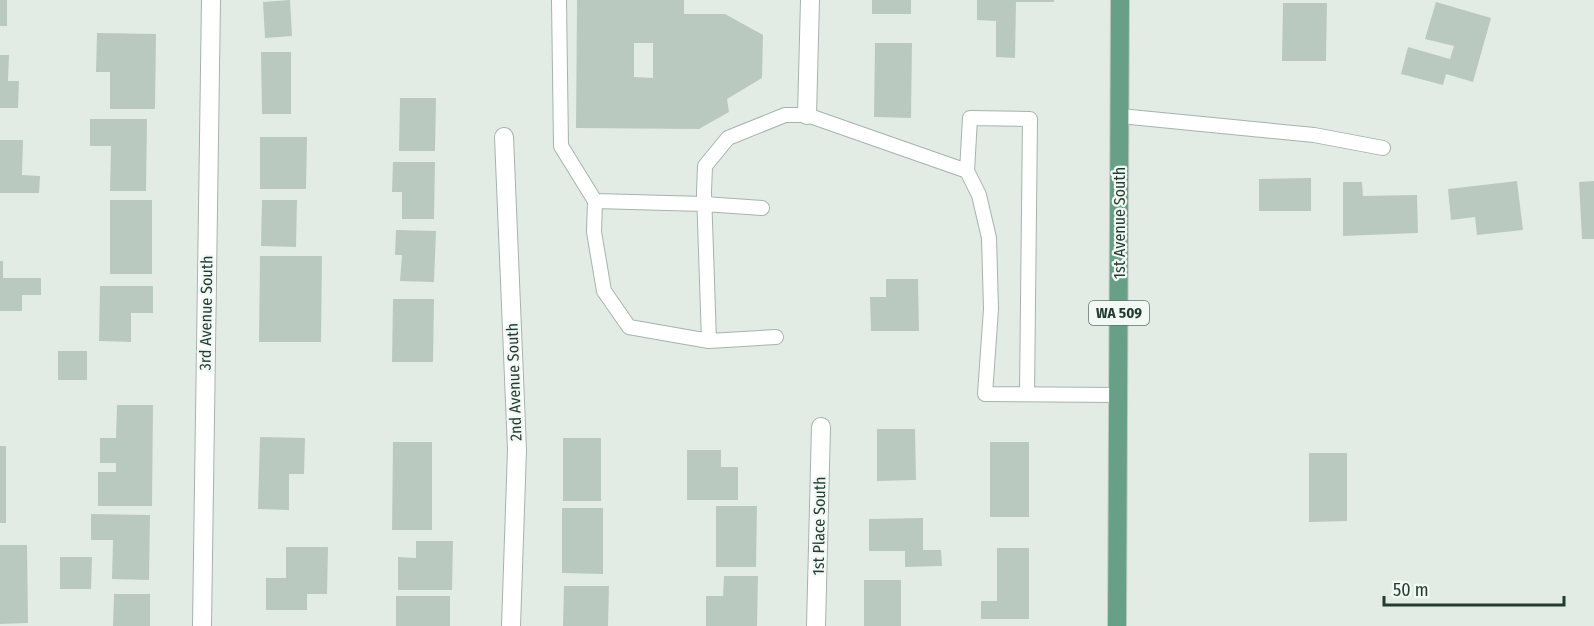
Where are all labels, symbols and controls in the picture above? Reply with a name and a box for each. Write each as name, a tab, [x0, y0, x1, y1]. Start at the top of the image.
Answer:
street label: 1st Avenue South	[1110, 167, 1129, 279]
street label: 3rd Avenue South	[195, 255, 217, 371]
road number: WA 509	[1089, 301, 1149, 325]
street label: 2nd Avenue South	[502, 323, 526, 441]
street label: 1st Place South	[809, 476, 829, 576]
scale bar	[1384, 569, 1564, 607]
text: 50 m	[1393, 579, 1429, 601]

